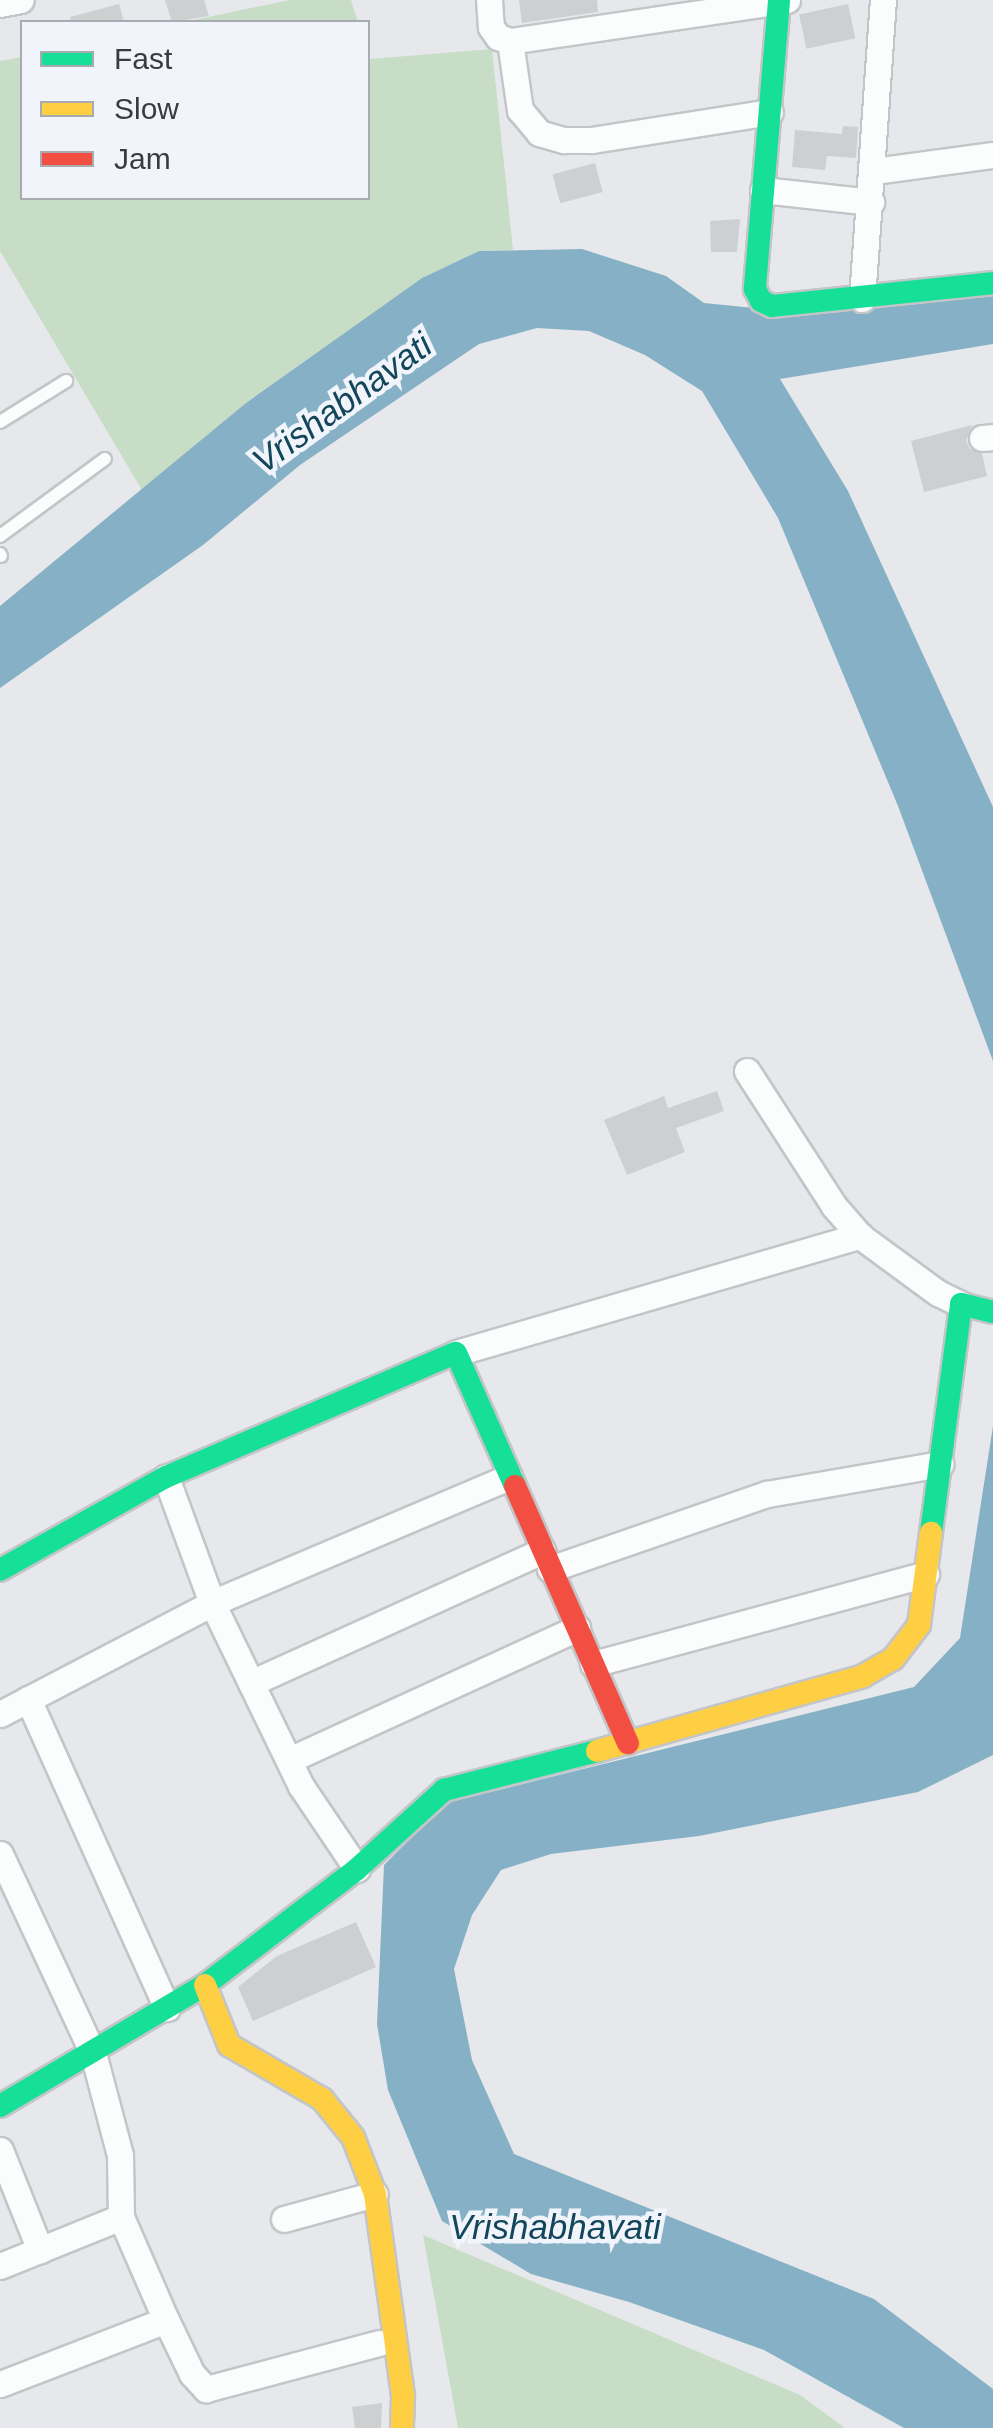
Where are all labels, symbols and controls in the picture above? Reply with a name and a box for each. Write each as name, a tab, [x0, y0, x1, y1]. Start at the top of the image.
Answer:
legend	[20, 20, 370, 200]
text: Fast	[114, 42, 172, 75]
text: Slow	[114, 92, 179, 125]
text: Jam	[114, 142, 171, 175]
water label: Vrishabhavati	[244, 324, 440, 482]
water label: Vrishabhavati	[449, 2206, 661, 2248]

